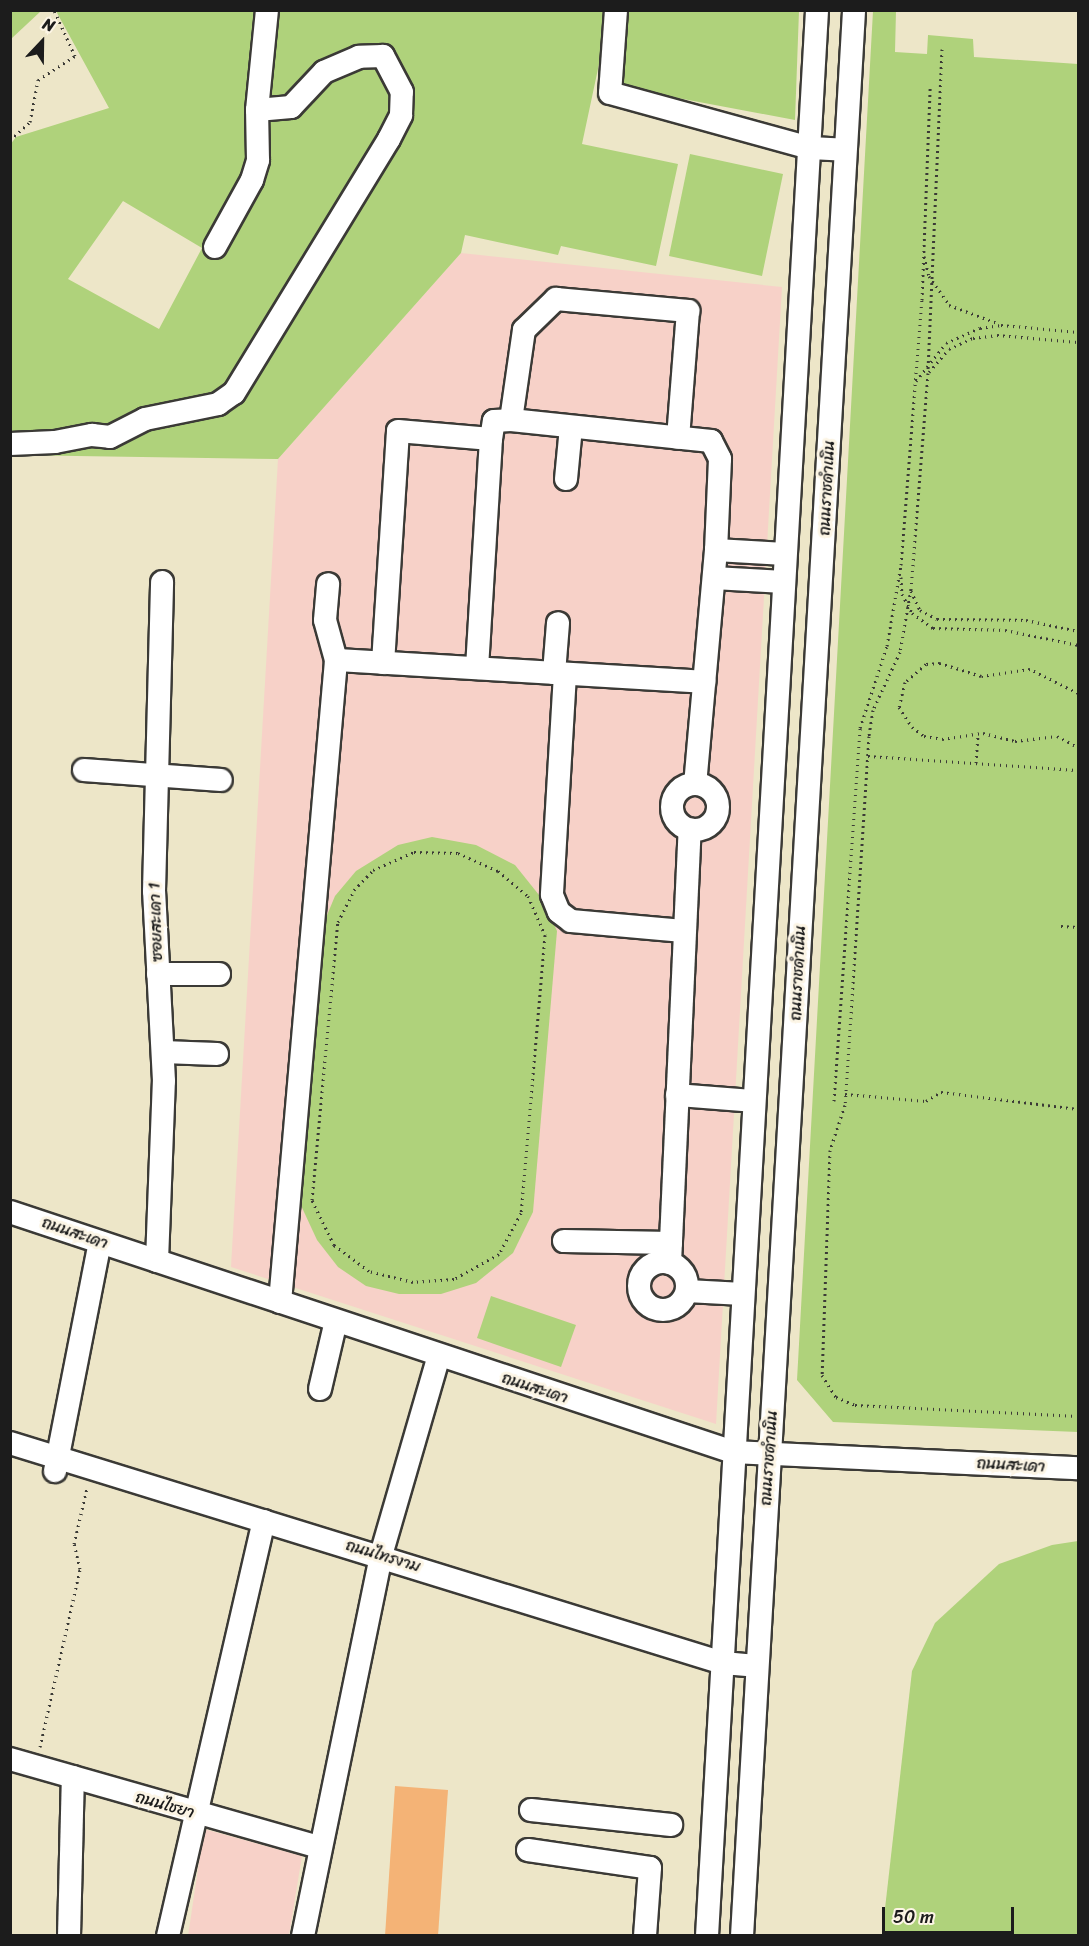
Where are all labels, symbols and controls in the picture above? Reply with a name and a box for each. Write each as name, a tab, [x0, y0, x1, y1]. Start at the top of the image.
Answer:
text: N	[38, 9, 60, 40]
north arrow	[12, 12, 72, 72]
street label: ถนนราชดำเนิน	[815, 440, 839, 536]
street label: ซอยสะเดา 1	[145, 882, 167, 962]
street label: ถนนราชดำเนิน	[786, 925, 810, 1021]
street label: ถนนสะเดา	[39, 1213, 111, 1253]
street label: ถนนสะเดา	[499, 1368, 571, 1408]
street label: ถนนราชดำเนิน	[756, 1410, 782, 1506]
street label: ถนนสะเดา	[976, 1454, 1046, 1476]
street label: ถนนไทรงาม	[343, 1536, 423, 1576]
street label: ถนนไชยา	[133, 1787, 197, 1823]
scale bar	[885, 1895, 1017, 1933]
text: 50 m	[893, 1901, 934, 1933]

